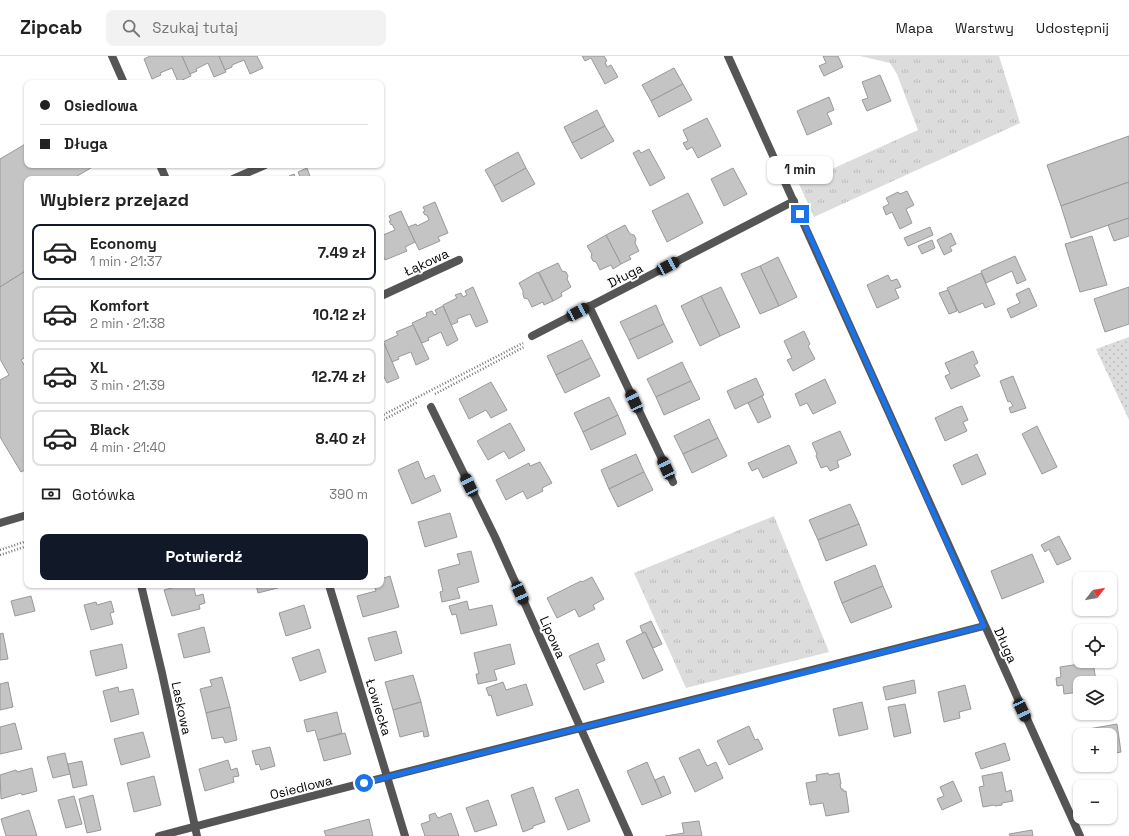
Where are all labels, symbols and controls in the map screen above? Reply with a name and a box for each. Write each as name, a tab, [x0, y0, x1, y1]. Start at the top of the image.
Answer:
search box	[106, 10, 386, 46]
text: Zipcab	[20, 15, 82, 40]
icon: search	[120, 17, 142, 39]
text: Szukaj tutaj	[152, 18, 238, 37]
text: Mapa	[896, 19, 933, 37]
text: Warstwy	[955, 19, 1014, 37]
text: Udostępnij	[1036, 19, 1109, 37]
text: Osiedlowa	[64, 96, 138, 115]
text: Długa	[64, 134, 108, 153]
callout: 1 min	[767, 156, 833, 184]
text: 1 min	[784, 161, 816, 178]
text: Wybierz przejazd	[40, 188, 189, 211]
route end	[791, 205, 809, 223]
icon: car	[42, 234, 78, 270]
text: Economy	[90, 234, 157, 253]
text: 7.49 zł	[318, 243, 366, 262]
street label: Łąkowa	[401, 244, 452, 280]
text: 1 min · 21:37	[90, 253, 162, 270]
car	[655, 255, 681, 277]
street label: Długa	[605, 259, 646, 291]
icon: car	[42, 296, 78, 332]
text: Komfort	[90, 296, 149, 315]
car	[565, 301, 591, 323]
text: 10.12 zł	[313, 305, 366, 324]
text: 2 min · 21:38	[90, 315, 165, 332]
icon: car	[42, 358, 78, 394]
text: XL	[90, 358, 108, 377]
text: 12.74 zł	[311, 367, 366, 386]
text: 3 min · 21:39	[90, 377, 165, 394]
car	[623, 388, 645, 414]
icon: car	[42, 420, 78, 456]
text: Black	[90, 420, 130, 439]
text: 8.40 zł	[316, 429, 366, 448]
text: 4 min · 21:40	[90, 439, 166, 456]
car	[655, 455, 677, 481]
car	[458, 472, 480, 498]
icon: cash	[40, 483, 62, 505]
text: Gotówka	[72, 485, 135, 504]
text: 390 m	[329, 486, 368, 503]
button: Potwierdź	[40, 534, 368, 580]
north arrow	[1073, 572, 1117, 616]
map controls	[1073, 572, 1117, 824]
car	[510, 580, 530, 606]
street label: Lipowa	[536, 613, 570, 661]
button: locate	[1073, 624, 1117, 668]
street label: Długa	[990, 625, 1021, 666]
street label: Łowiecka	[362, 676, 395, 738]
button: layers	[1073, 676, 1117, 720]
street label: Laskowa	[168, 680, 196, 737]
car	[1011, 697, 1033, 723]
button: +	[1073, 728, 1117, 772]
street label: Osiedlowa	[268, 771, 335, 803]
route start	[355, 774, 373, 792]
button: −	[1073, 780, 1117, 824]

